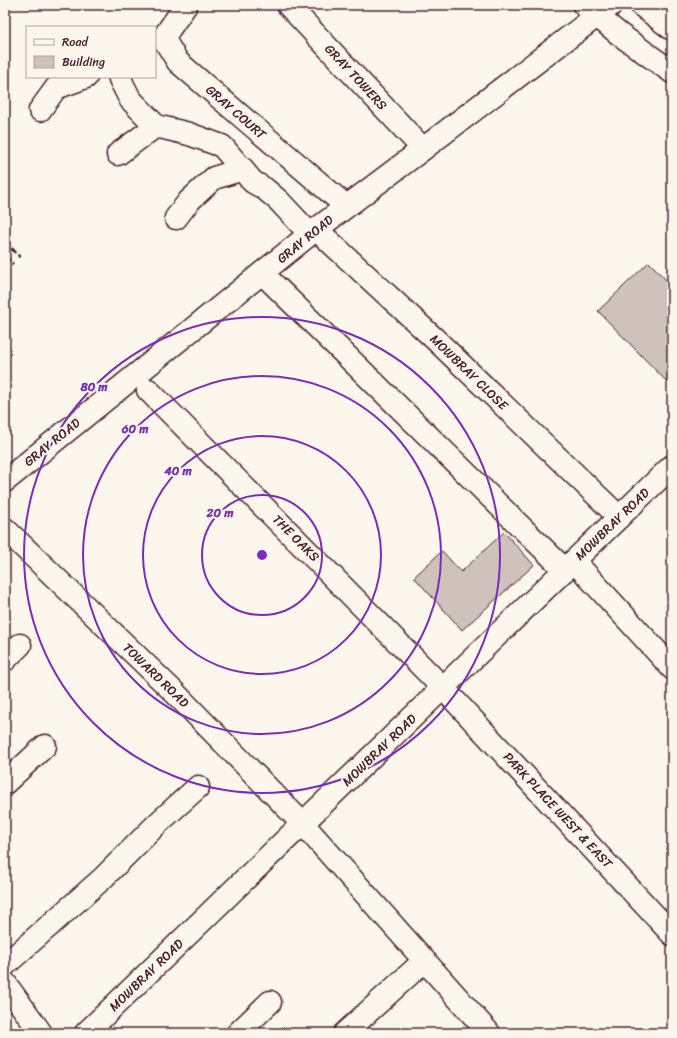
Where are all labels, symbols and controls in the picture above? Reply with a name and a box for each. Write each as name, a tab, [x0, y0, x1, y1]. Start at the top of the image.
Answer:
legend	[26, 26, 156, 78]
text: Road	[62, 31, 89, 53]
street label: GRAY TOWERS	[319, 38, 393, 116]
text: Building	[62, 51, 105, 73]
street label: GRAY COURT	[200, 79, 273, 146]
street label: GRAY ROAD	[271, 209, 339, 269]
street label: MOWBRAY CLOSE	[424, 328, 514, 416]
text: 80 m	[79, 376, 108, 398]
street label: GRAY ROAD	[18, 412, 86, 472]
text: 60 m	[121, 418, 149, 440]
text: 40 m	[163, 460, 192, 482]
street label: MOWBRAY ROAD	[569, 482, 655, 566]
text: 20 m	[206, 502, 234, 524]
street label: THE OAKS	[267, 509, 325, 567]
centre of rings	[255, 548, 269, 562]
street label: TOWARD ROAD	[117, 637, 195, 713]
street label: MOWBRAY ROAD	[336, 708, 422, 792]
street label: PARK PLACE WEST & EAST	[498, 746, 619, 874]
street label: MOWBRAY ROAD	[103, 933, 189, 1017]

